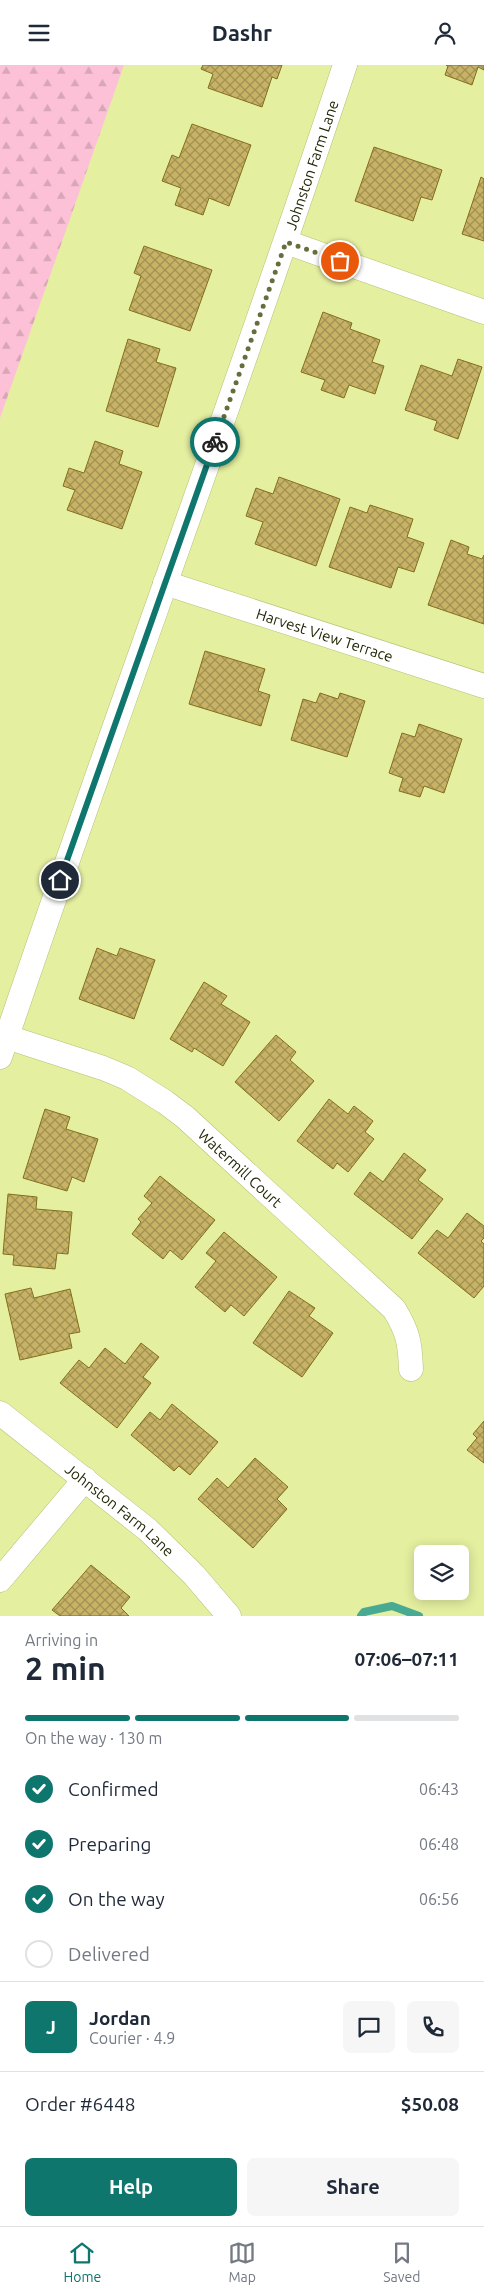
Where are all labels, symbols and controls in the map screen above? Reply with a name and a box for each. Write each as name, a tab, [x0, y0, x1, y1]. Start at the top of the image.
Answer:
icon: menu	[25, 19, 53, 47]
icon: person	[431, 19, 459, 47]
text: Dashr	[212, 20, 272, 45]
street label: Johnston Farm Lane	[282, 98, 341, 232]
pin	[319, 240, 361, 282]
icon: bag	[326, 247, 354, 275]
courier	[190, 417, 240, 467]
icon: bike	[201, 428, 229, 456]
street label: Harvest View Terrace	[254, 605, 395, 665]
pin	[39, 859, 81, 901]
icon: home	[46, 866, 74, 894]
street label: Watermill Court	[195, 1125, 286, 1210]
street label: Johnston Farm Lane	[62, 1460, 178, 1559]
map controls	[414, 1545, 469, 1600]
button: layers	[414, 1545, 469, 1600]
text: Arriving in	[25, 1631, 98, 1649]
text: 07:06–07:11	[354, 1648, 459, 1670]
text: 2 min	[25, 1650, 106, 1686]
text: On the way · 130 m	[25, 1729, 162, 1747]
icon: check	[25, 1775, 53, 1803]
text: Confirmed	[68, 1778, 159, 1800]
text: 06:43	[419, 1780, 459, 1798]
icon: check	[25, 1830, 53, 1858]
text: Preparing	[68, 1833, 152, 1855]
text: 06:48	[419, 1835, 459, 1853]
icon: check	[25, 1885, 53, 1913]
text: On the way	[68, 1888, 165, 1910]
text: 06:56	[419, 1890, 459, 1908]
text: Delivered	[68, 1943, 150, 1965]
button: chat	[343, 2001, 395, 2053]
button: phone	[407, 2001, 459, 2053]
text: Jordan	[89, 2007, 151, 2029]
text: J	[46, 2016, 56, 2038]
text: Courier · 4.9	[89, 2029, 175, 2047]
text: Order #6448	[25, 2093, 135, 2115]
text: $50.08	[401, 2093, 459, 2115]
button: Help	[25, 2158, 237, 2216]
button: Share	[247, 2158, 459, 2216]
tab: Home	[63, 2239, 101, 2285]
tab: Map	[228, 2239, 256, 2285]
tab: Saved	[383, 2239, 420, 2285]

